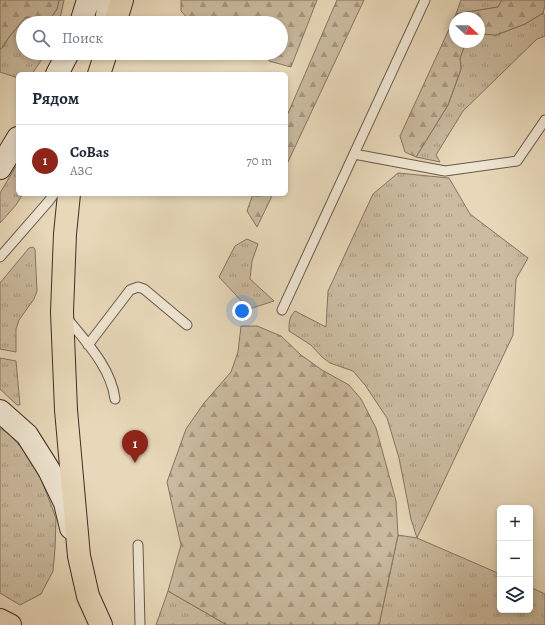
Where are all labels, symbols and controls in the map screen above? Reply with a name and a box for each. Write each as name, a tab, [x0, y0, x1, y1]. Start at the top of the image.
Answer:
north arrow	[449, 12, 485, 48]
search box	[16, 16, 288, 60]
icon: search	[30, 27, 52, 49]
text: Поиск	[62, 28, 103, 48]
text: Рядом	[32, 87, 79, 110]
text: CoBas	[70, 142, 109, 162]
text: 1	[43, 152, 47, 169]
text: 70 m	[246, 152, 272, 169]
text: АЗС	[70, 162, 93, 179]
your location	[232, 301, 252, 321]
pin: 1	[122, 430, 148, 463]
map controls	[497, 505, 533, 613]
button: +	[497, 505, 533, 541]
button: −	[497, 541, 533, 577]
button: layers	[497, 577, 533, 613]

